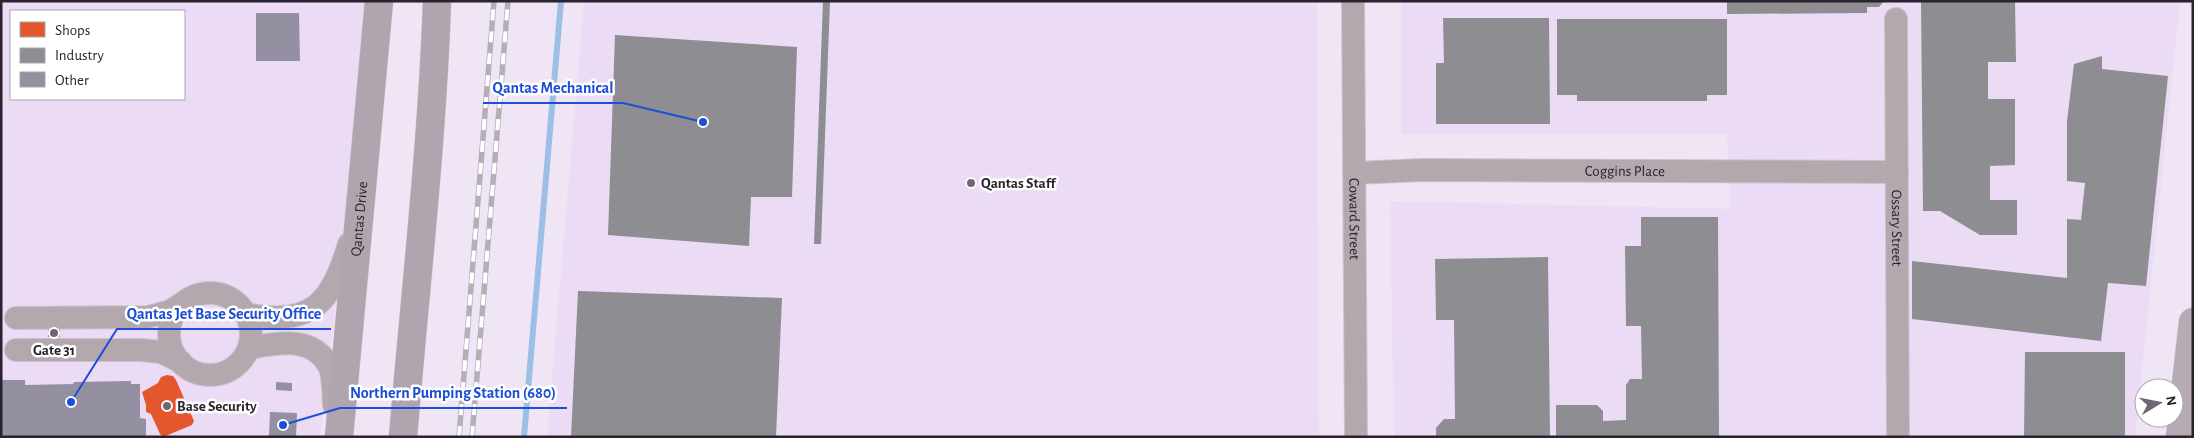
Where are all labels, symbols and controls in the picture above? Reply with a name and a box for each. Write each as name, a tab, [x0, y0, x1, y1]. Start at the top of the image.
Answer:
legend	[10, 10, 185, 100]
text: Shops	[55, 23, 90, 38]
text: Industry	[55, 48, 104, 63]
callout: Qantas Mechanical	[483, 72, 623, 103]
text: Other	[55, 73, 89, 88]
text: Qantas Mechanical	[493, 80, 613, 97]
street label: Coggins Place	[1585, 163, 1665, 179]
place label: Qantas Staff	[981, 176, 1056, 191]
marker: Qantas Staff	[965, 177, 977, 189]
street label: Coward Street	[1347, 178, 1362, 260]
street label: Qantas Drive	[348, 181, 370, 257]
street label: Ossary Street	[1889, 190, 1905, 267]
callout: Qantas Jet Base Security Office	[117, 298, 331, 329]
text: Qantas Jet Base Security Office	[127, 306, 322, 323]
marker: Gate 31	[48, 327, 60, 339]
place label: Gate 31	[33, 343, 75, 358]
callout: Northern Pumping Station (680)	[340, 377, 567, 408]
north arrow	[2134, 378, 2184, 428]
text: Northern Pumping Station (680)	[350, 385, 556, 401]
text: N	[2163, 395, 2179, 407]
place label: Base Security	[177, 399, 257, 414]
marker: Base Security	[161, 400, 173, 412]

